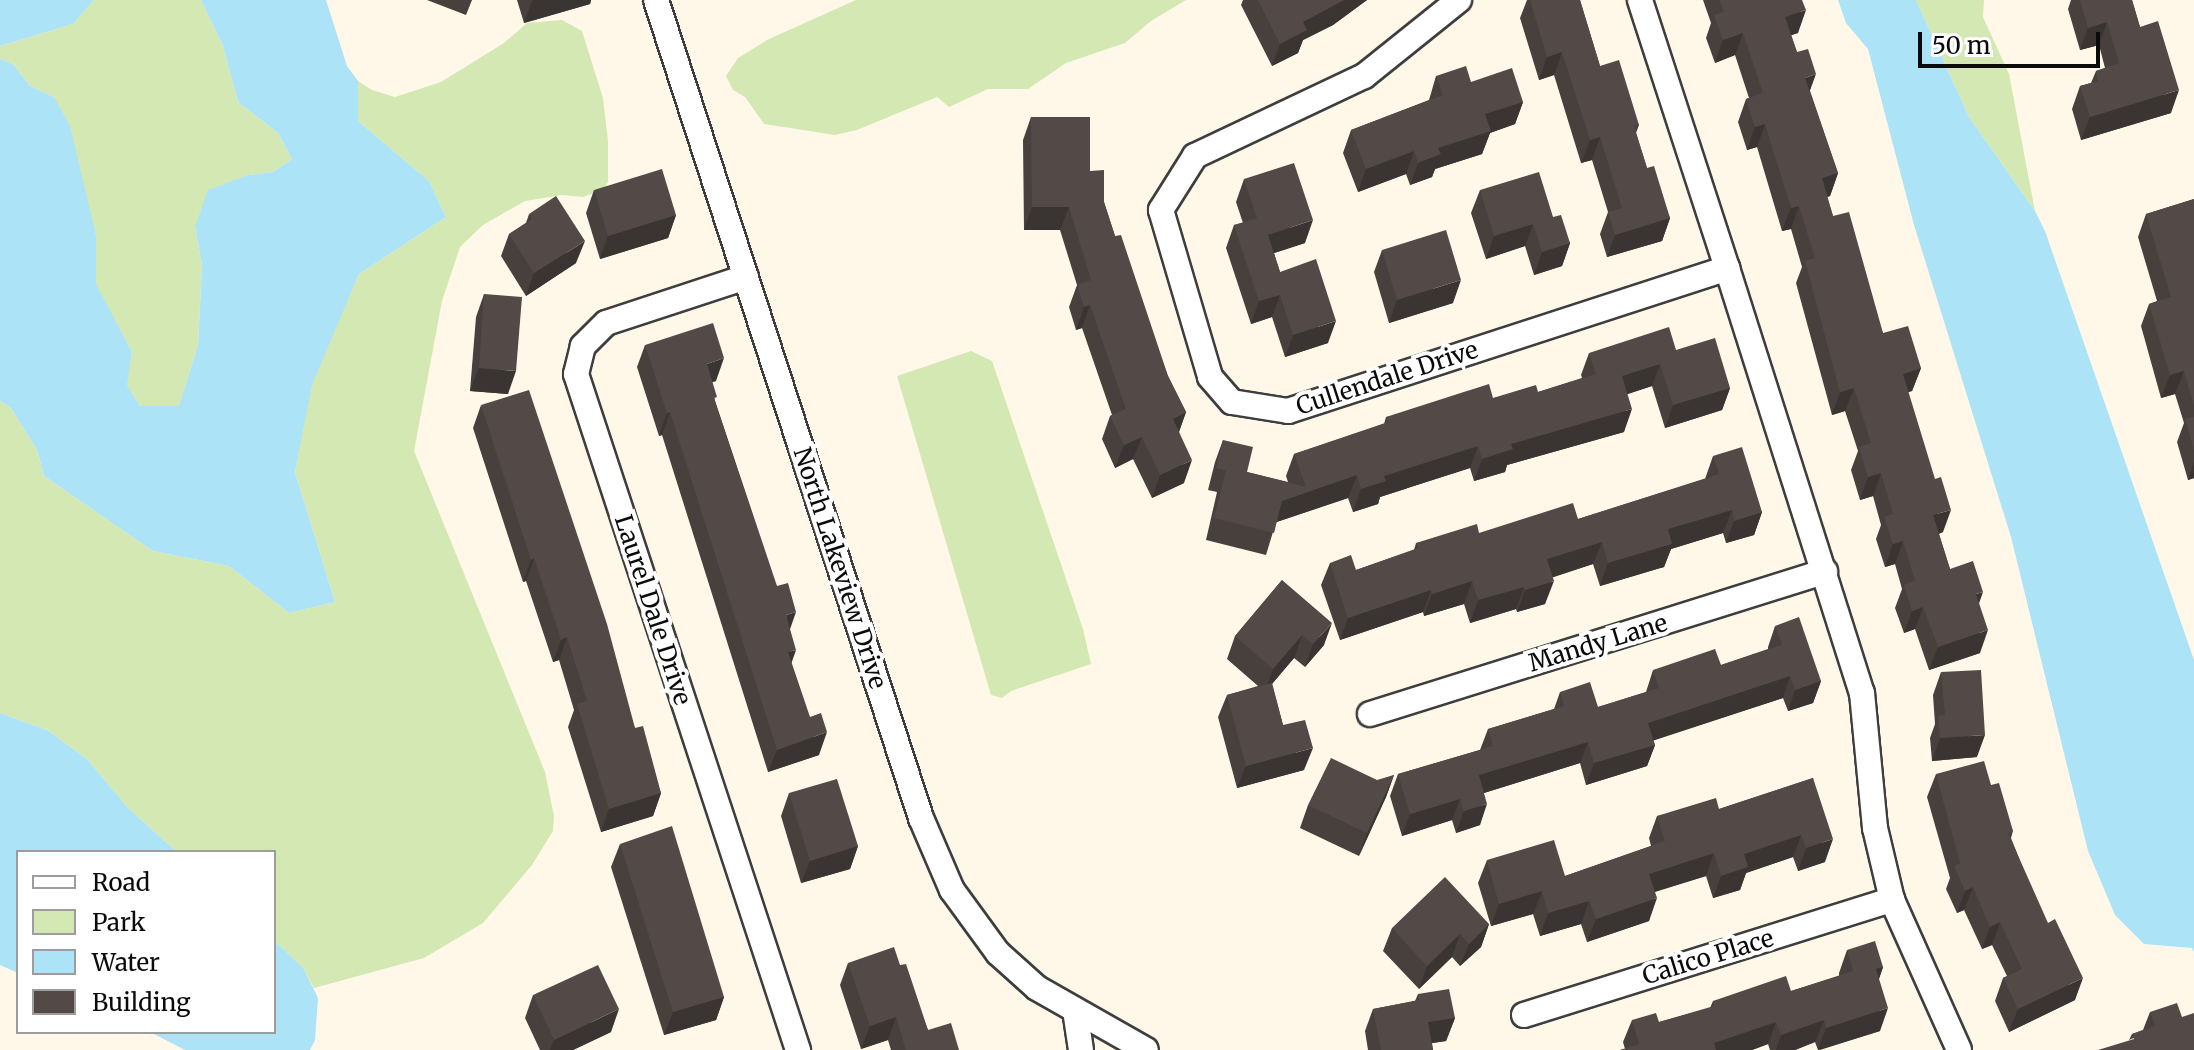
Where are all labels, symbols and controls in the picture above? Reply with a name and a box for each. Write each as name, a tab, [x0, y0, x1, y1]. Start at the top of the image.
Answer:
scale bar	[1922, 16, 2104, 66]
text: 50 m	[1932, 30, 1991, 61]
street label: Cullendale Drive	[1293, 335, 1481, 421]
street label: North Lakeview Drive	[787, 444, 893, 692]
street label: Laurel Dale Drive	[609, 511, 697, 709]
street label: Mandy Lane	[1525, 608, 1671, 678]
legend	[16, 850, 276, 1034]
text: Road	[92, 867, 150, 898]
text: Park	[92, 907, 145, 938]
street label: Calico Place	[1639, 923, 1777, 991]
text: Water	[92, 947, 160, 978]
text: Building	[92, 987, 191, 1018]

